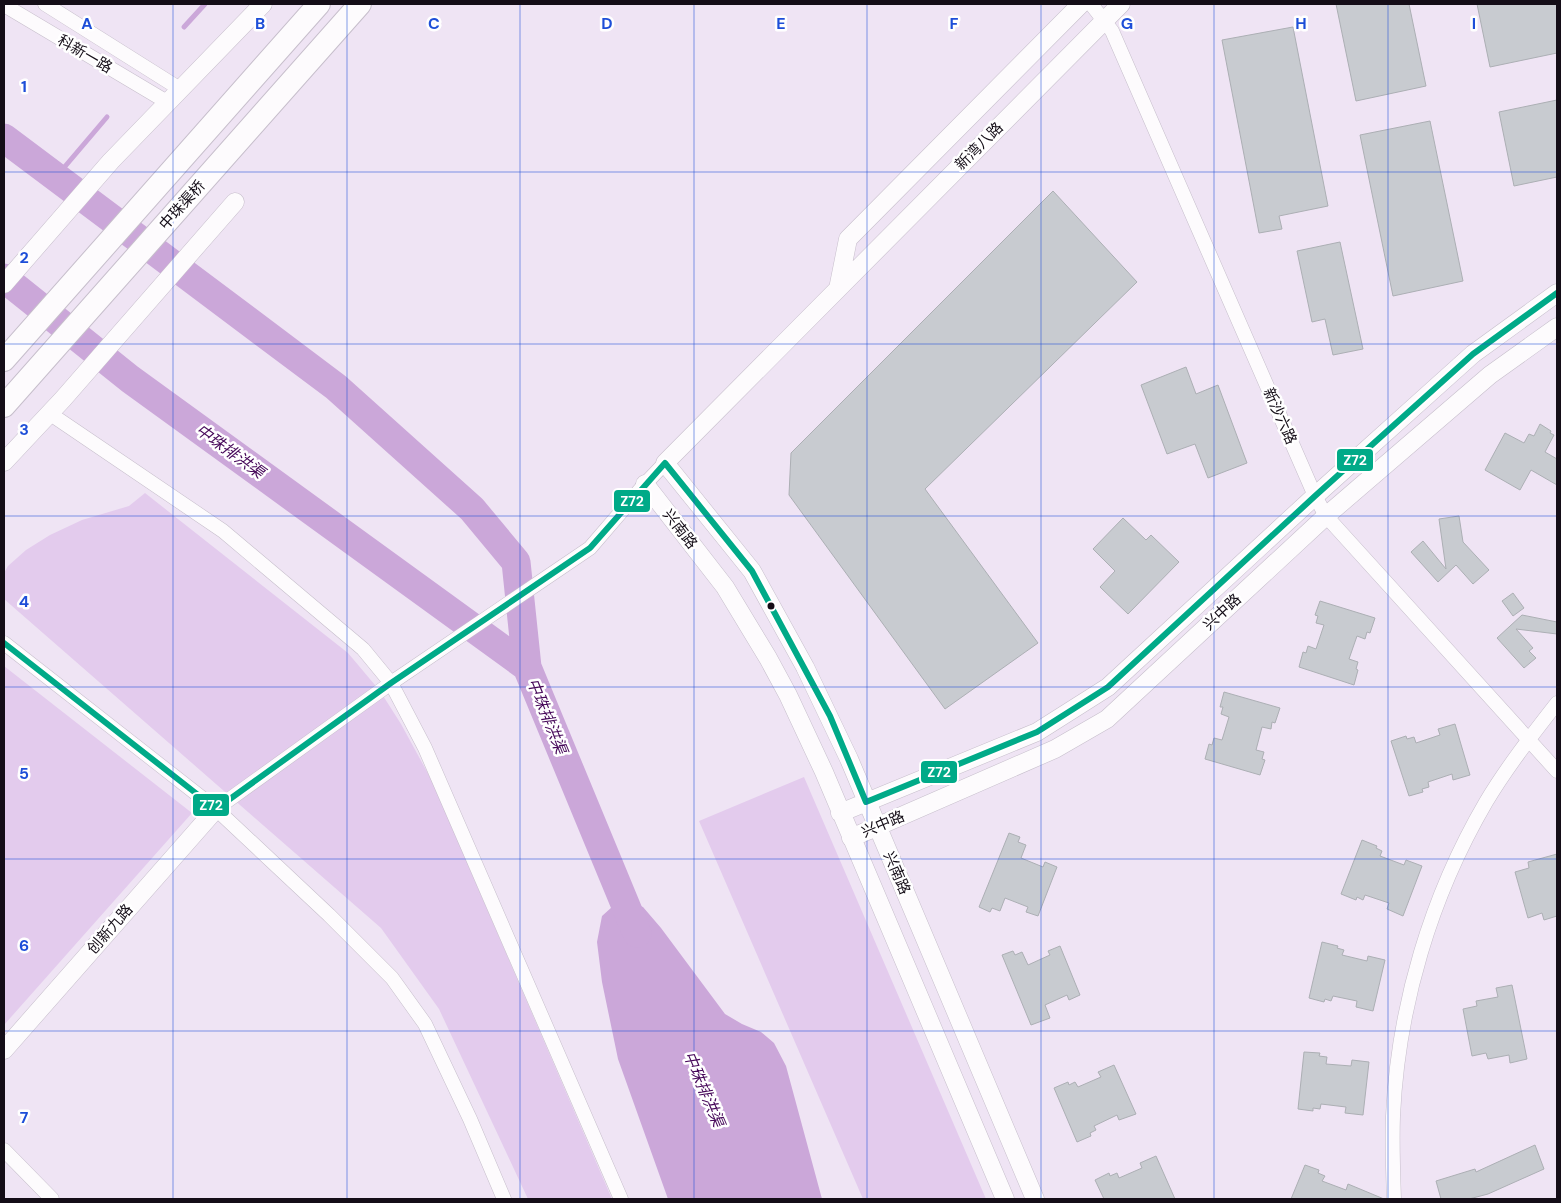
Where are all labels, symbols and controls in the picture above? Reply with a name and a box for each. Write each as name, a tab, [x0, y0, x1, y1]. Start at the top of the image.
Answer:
text: A	[81, 13, 93, 34]
text: B	[255, 13, 265, 34]
text: C	[428, 13, 440, 34]
text: D	[601, 13, 613, 34]
text: E	[776, 13, 786, 34]
text: F	[950, 13, 959, 34]
text: G	[1121, 13, 1133, 34]
text: H	[1295, 13, 1307, 34]
text: I	[1472, 13, 1476, 34]
street label: 科新一路	[54, 30, 116, 78]
text: 1	[21, 76, 27, 97]
street label: 新湾八路	[951, 118, 1007, 174]
street label: 中珠渠桥	[154, 176, 210, 234]
text: 2	[19, 247, 29, 268]
street label: 新沙六路	[1259, 385, 1301, 447]
text: 3	[19, 419, 29, 440]
water label: 中珠排洪渠	[191, 419, 270, 484]
line badge: Z72	[1336, 448, 1374, 472]
text: Z72	[1343, 451, 1367, 469]
line badge: Z72	[613, 489, 651, 513]
text: Z72	[620, 492, 644, 510]
street label: 兴南路	[658, 505, 702, 553]
street label: 兴中路	[1199, 589, 1245, 635]
text: 4	[19, 591, 29, 612]
unlabelled marker	[766, 601, 776, 611]
water label: 中珠排洪渠	[522, 675, 572, 759]
line badge: Z72	[920, 760, 958, 784]
text: 5	[19, 763, 29, 784]
text: Z72	[927, 763, 951, 781]
line badge: Z72	[192, 793, 230, 817]
text: Z72	[199, 796, 223, 814]
street label: 兴中路	[858, 806, 908, 842]
street label: 兴南路	[879, 848, 915, 898]
street label: 创新九路	[83, 900, 137, 958]
text: 6	[19, 935, 29, 956]
water label: 中珠排洪渠	[679, 1048, 730, 1132]
text: 7	[20, 1107, 29, 1128]

